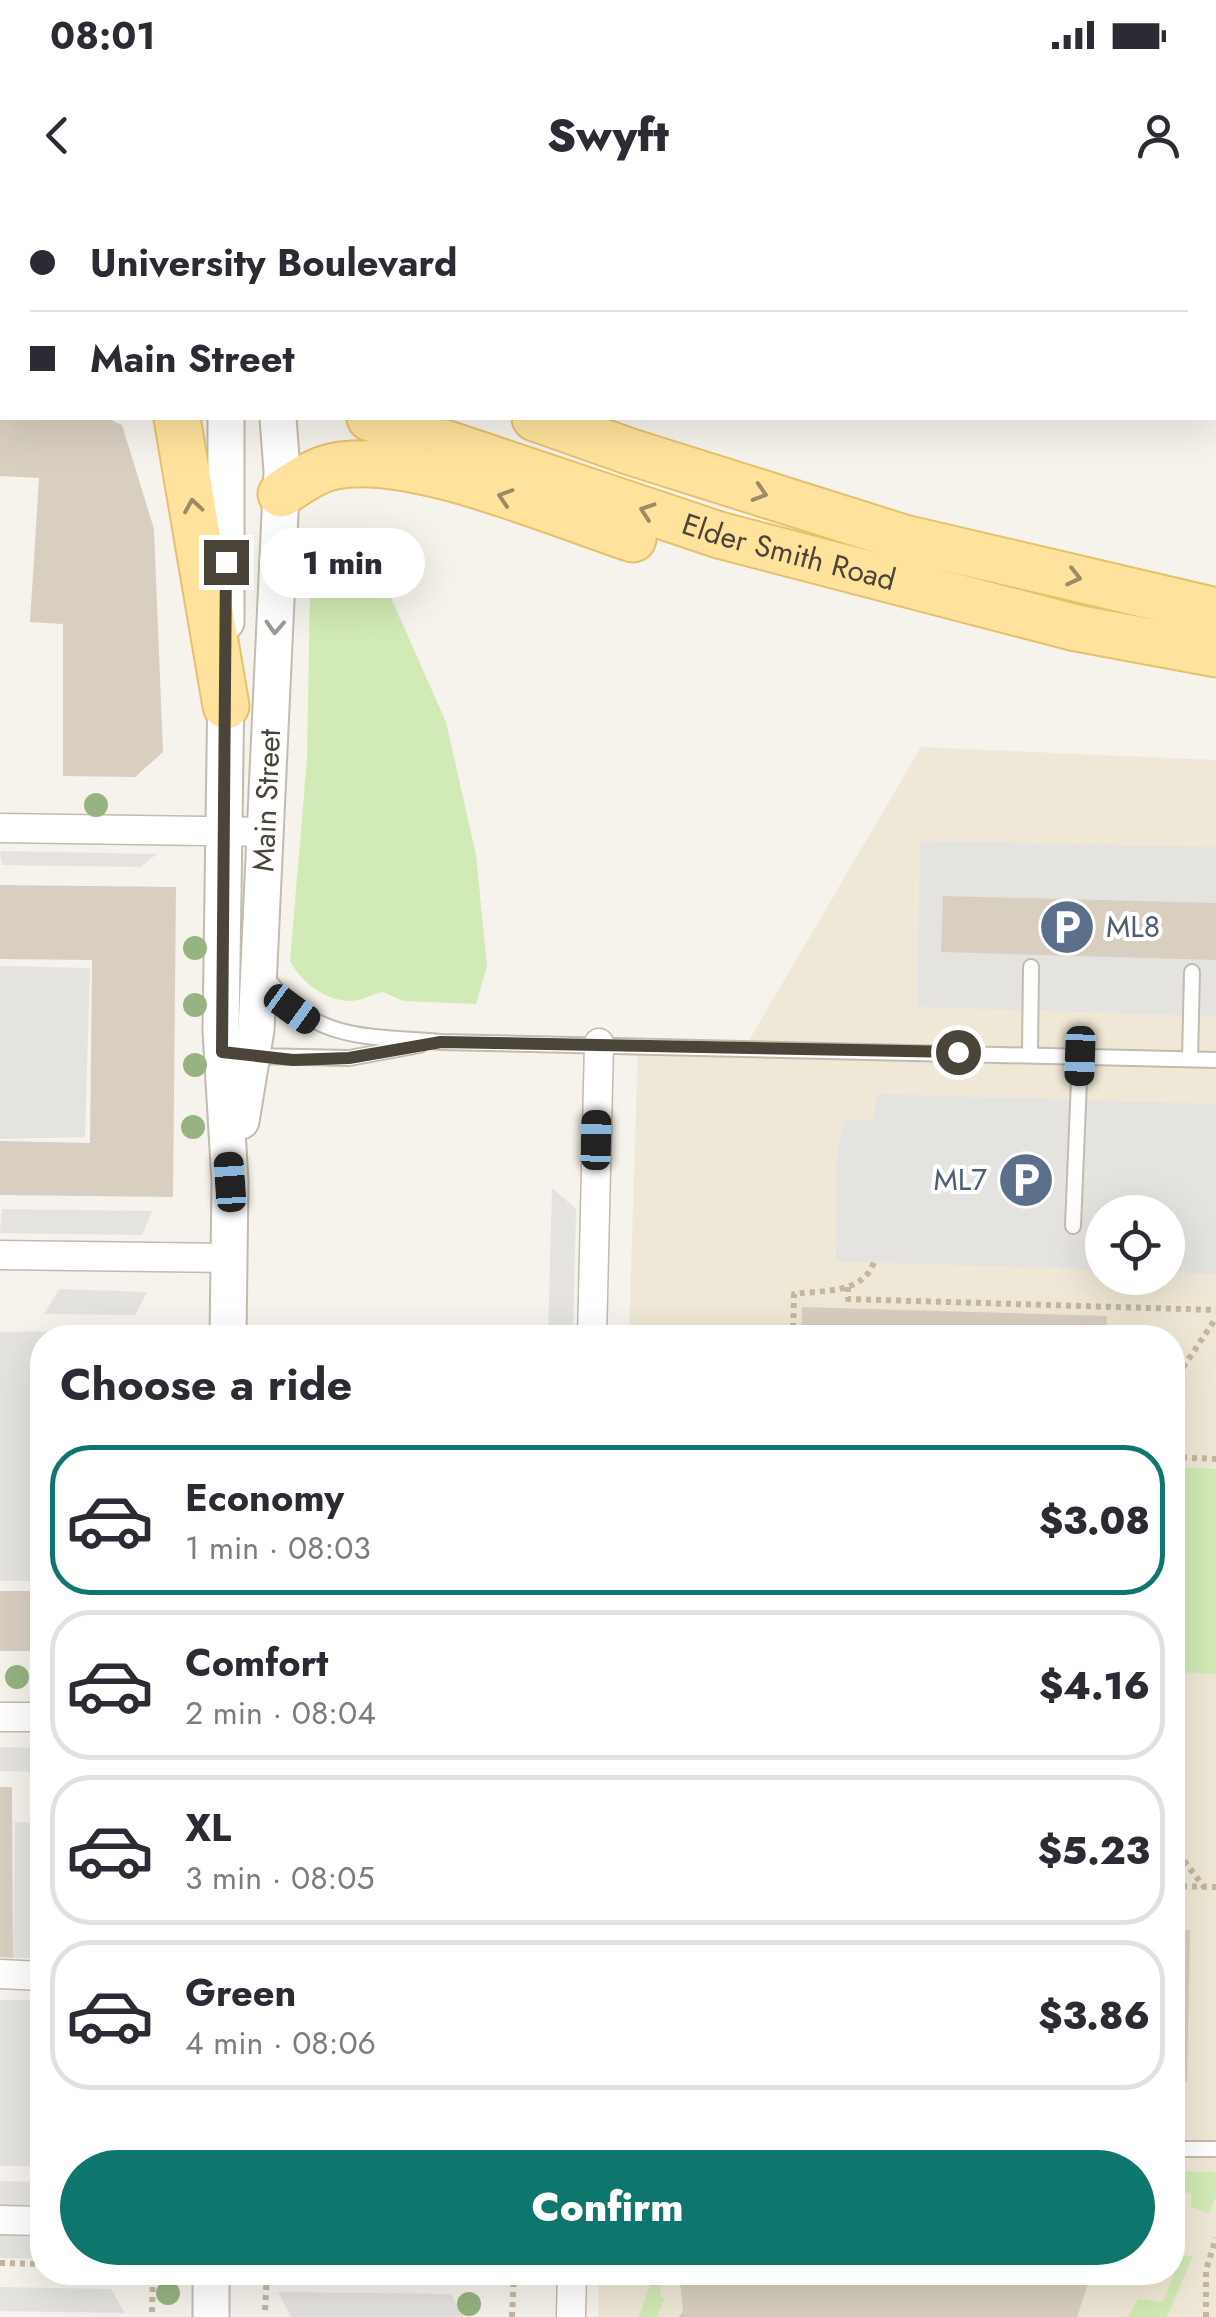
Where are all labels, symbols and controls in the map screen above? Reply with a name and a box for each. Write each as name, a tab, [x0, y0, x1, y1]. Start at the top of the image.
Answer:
text: 08:01	[50, 8, 156, 63]
text: Swyft	[547, 103, 669, 168]
icon: back	[30, 108, 85, 163]
icon: person	[1131, 108, 1186, 163]
text: University Boulevard	[90, 235, 457, 290]
text: Main Street	[90, 331, 295, 386]
one-way arrow	[751, 481, 768, 501]
one-way arrow	[497, 488, 514, 509]
one-way arrow	[183, 498, 204, 514]
one-way arrow	[639, 502, 656, 522]
street label: Elder Smith Road	[676, 502, 900, 601]
callout: 1 min	[261, 527, 426, 597]
route end	[204, 540, 249, 585]
text: 1 min	[302, 540, 383, 586]
one-way arrow	[1065, 565, 1082, 586]
one-way arrow	[264, 619, 285, 635]
street label: Main Street	[241, 727, 291, 873]
parking icon: ML8	[1037, 897, 1097, 957]
place label: ML8	[1106, 905, 1160, 948]
car	[259, 979, 325, 1039]
car	[1064, 1025, 1096, 1087]
route start	[936, 1030, 981, 1075]
car	[580, 1110, 612, 1170]
parking icon: ML7	[996, 1150, 1056, 1210]
car	[213, 1151, 247, 1213]
place label: ML7	[933, 1158, 987, 1201]
map controls	[1085, 1195, 1185, 1295]
button: locate	[1085, 1195, 1185, 1295]
text: Choose a ride	[60, 1352, 352, 1417]
text: Economy	[185, 1470, 344, 1525]
icon: car	[65, 1475, 155, 1565]
text: $3.08	[1039, 1493, 1150, 1548]
text: 1 min · 08:03	[185, 1525, 371, 1571]
text: Comfort	[185, 1635, 328, 1690]
icon: car	[65, 1640, 155, 1730]
text: $4.16	[1039, 1658, 1150, 1713]
text: 2 min · 08:04	[185, 1690, 376, 1736]
text: XL	[185, 1800, 231, 1855]
icon: car	[65, 1805, 155, 1895]
text: $5.23	[1038, 1823, 1150, 1878]
text: 3 min · 08:05	[185, 1855, 374, 1901]
text: Green	[185, 1965, 296, 2020]
icon: car	[65, 1970, 155, 2060]
text: $3.86	[1038, 1988, 1150, 2043]
text: 4 min · 08:06	[185, 2020, 376, 2066]
button: Confirm	[60, 2150, 1155, 2265]

